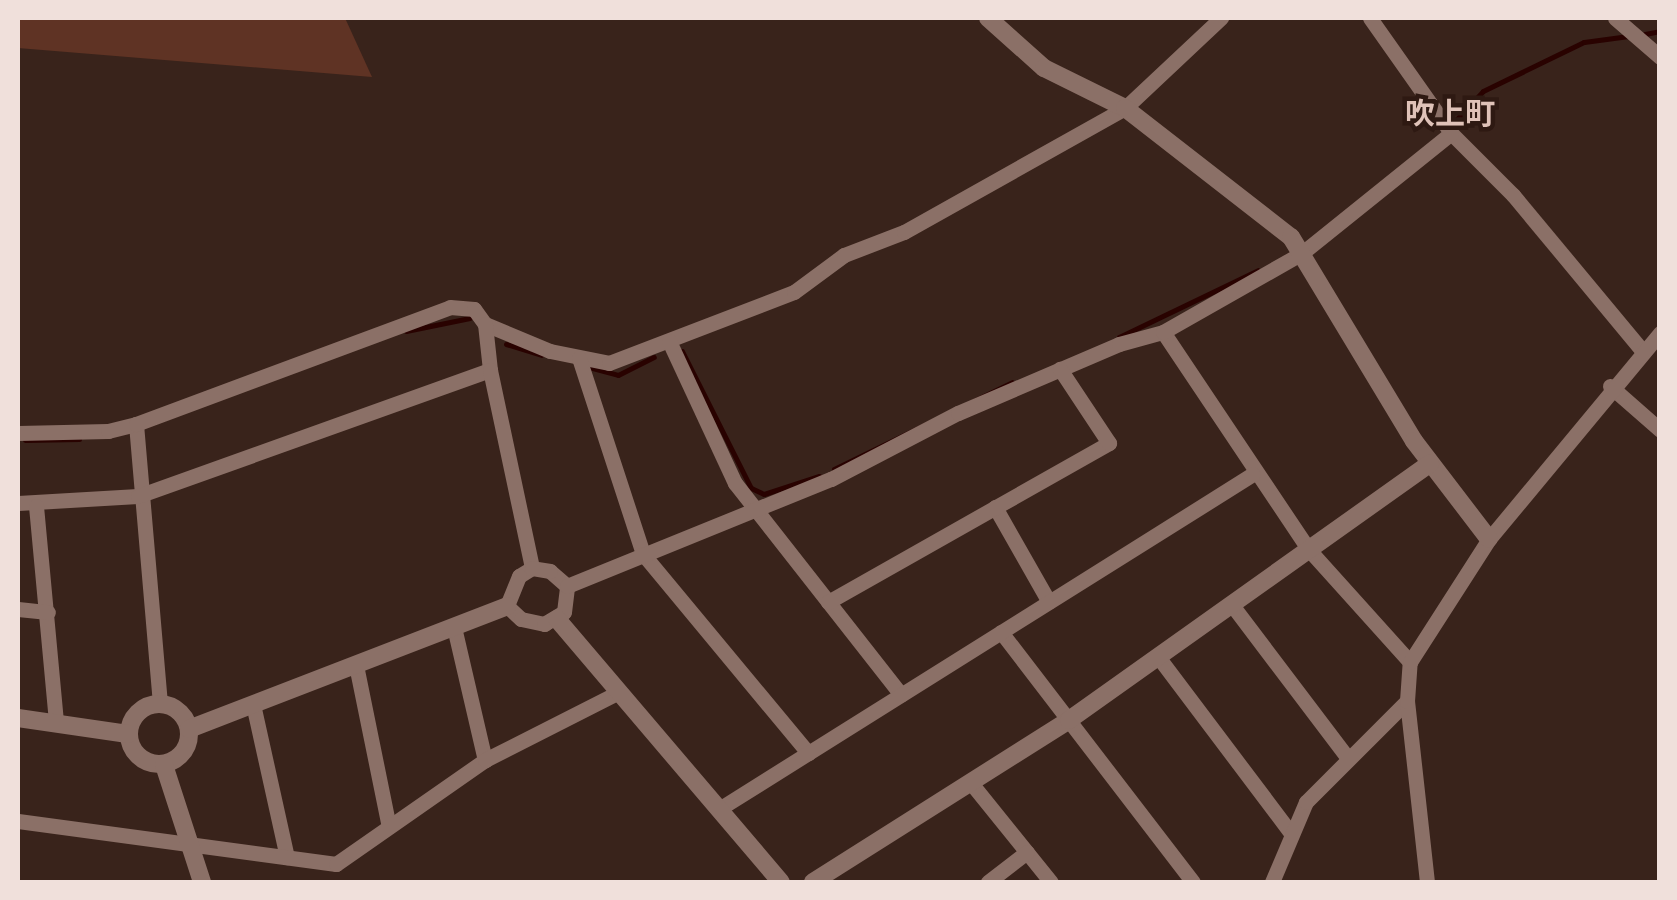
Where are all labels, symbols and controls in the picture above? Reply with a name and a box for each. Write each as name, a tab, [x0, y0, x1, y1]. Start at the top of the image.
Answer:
district label: 吹上町	[1405, 94, 1495, 130]

